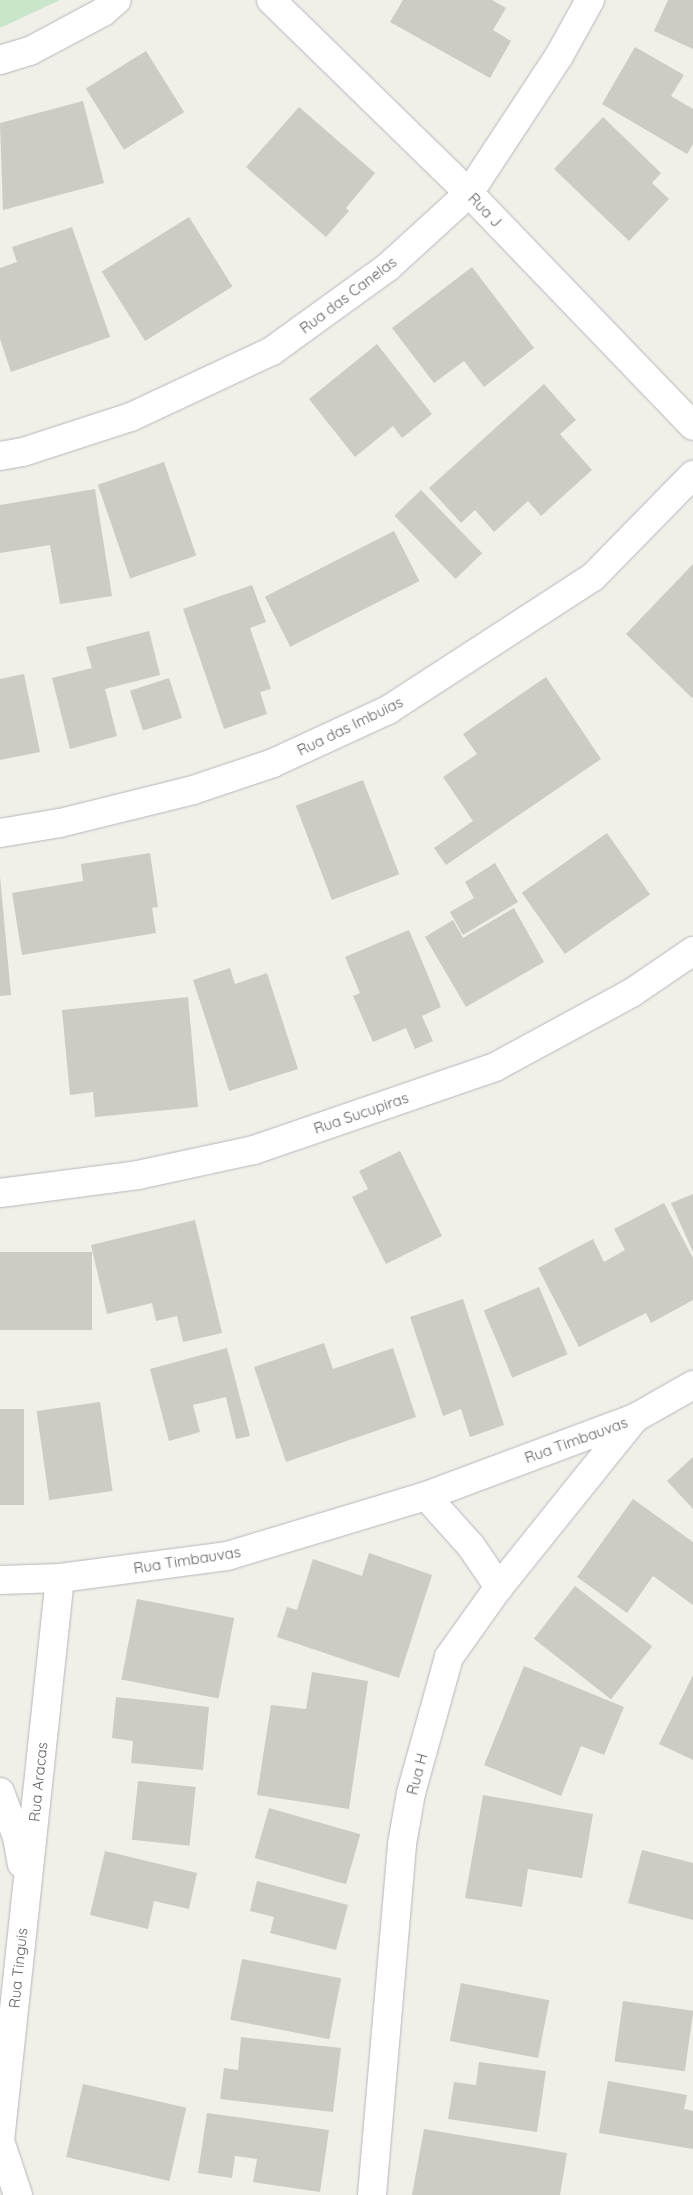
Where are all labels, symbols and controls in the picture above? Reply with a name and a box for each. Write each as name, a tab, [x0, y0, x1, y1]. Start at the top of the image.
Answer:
street label: Rua J	[465, 189, 505, 231]
street label: Rua das Canelas	[296, 253, 400, 337]
street label: Rua das Imbuias	[294, 693, 406, 759]
street label: Rua Sucupiras	[311, 1088, 411, 1138]
street label: Rua Timbauvas	[522, 1413, 630, 1467]
street label: Rua Timbauvas	[132, 1543, 242, 1577]
street label: Rua Aracas	[25, 1741, 51, 1823]
street label: Rua H	[403, 1751, 431, 1797]
street label: Rua Tinguis	[5, 1927, 31, 2009]

